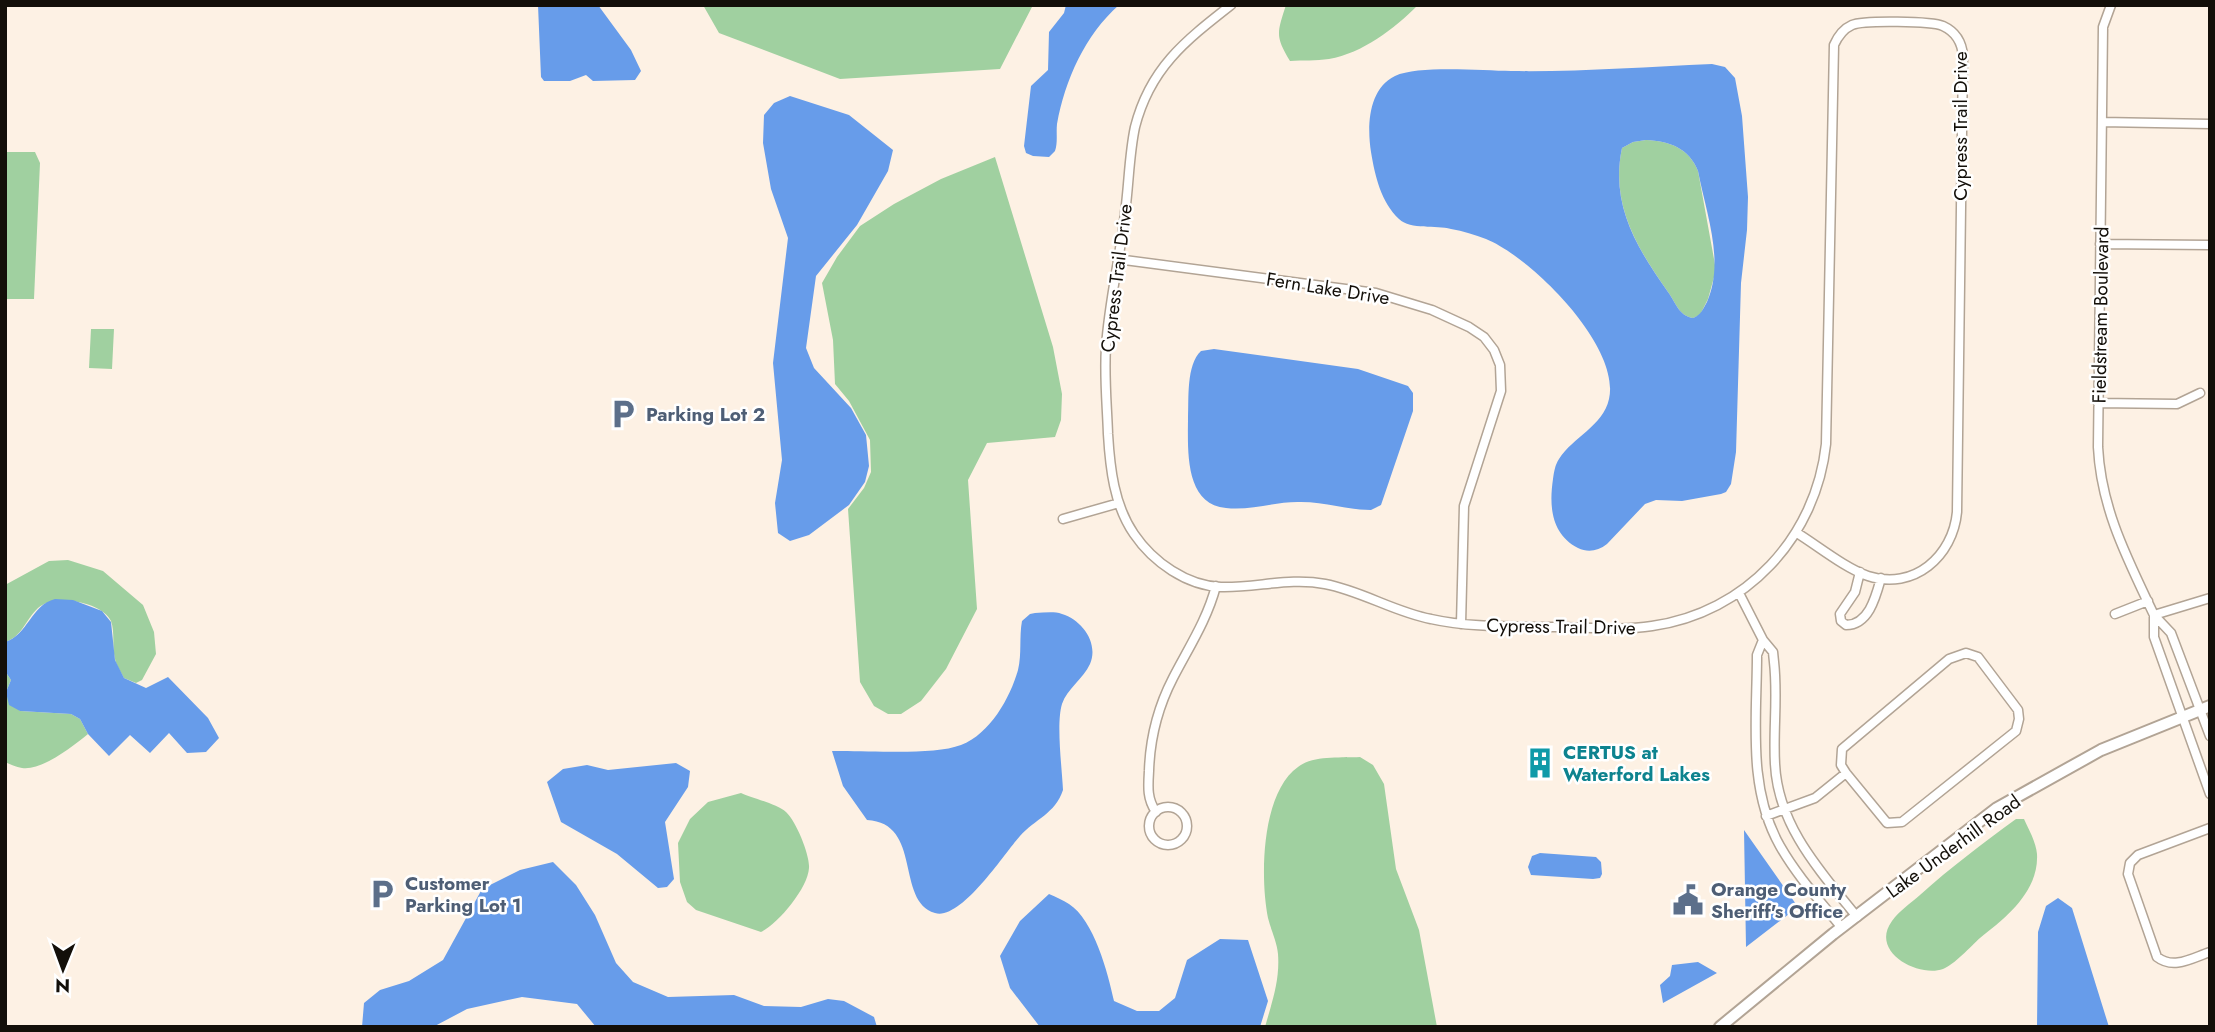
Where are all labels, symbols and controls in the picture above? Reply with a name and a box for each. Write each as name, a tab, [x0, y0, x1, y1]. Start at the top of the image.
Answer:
street label: Cypress Trail Drive	[1947, 51, 1974, 201]
street label: Cypress Trail Drive	[1094, 202, 1139, 354]
street label: Fieldstream Boulevard	[2085, 226, 2116, 404]
street label: Fern Lake Drive	[1264, 265, 1392, 312]
parking icon: Parking Lot 2	[606, 397, 640, 431]
place label: Parking Lot 2	[646, 401, 765, 428]
street label: Cypress Trail Drive	[1486, 612, 1636, 641]
place label: CERTUS at Waterford Lakes	[1563, 739, 1710, 788]
building icon: CERTUS at Waterford Lakes	[1523, 746, 1557, 780]
street label: Lake Underhill Road	[1880, 788, 2026, 905]
place label: Customer Parking Lot 1	[405, 870, 521, 919]
place label: Orange County Sheriff's Office	[1711, 876, 1847, 925]
parking icon: Customer Parking Lot 1	[365, 877, 399, 911]
public building icon: Orange County Sheriff's Office	[1671, 883, 1705, 917]
north arrow	[28, 934, 98, 1004]
text: N	[55, 972, 70, 999]

